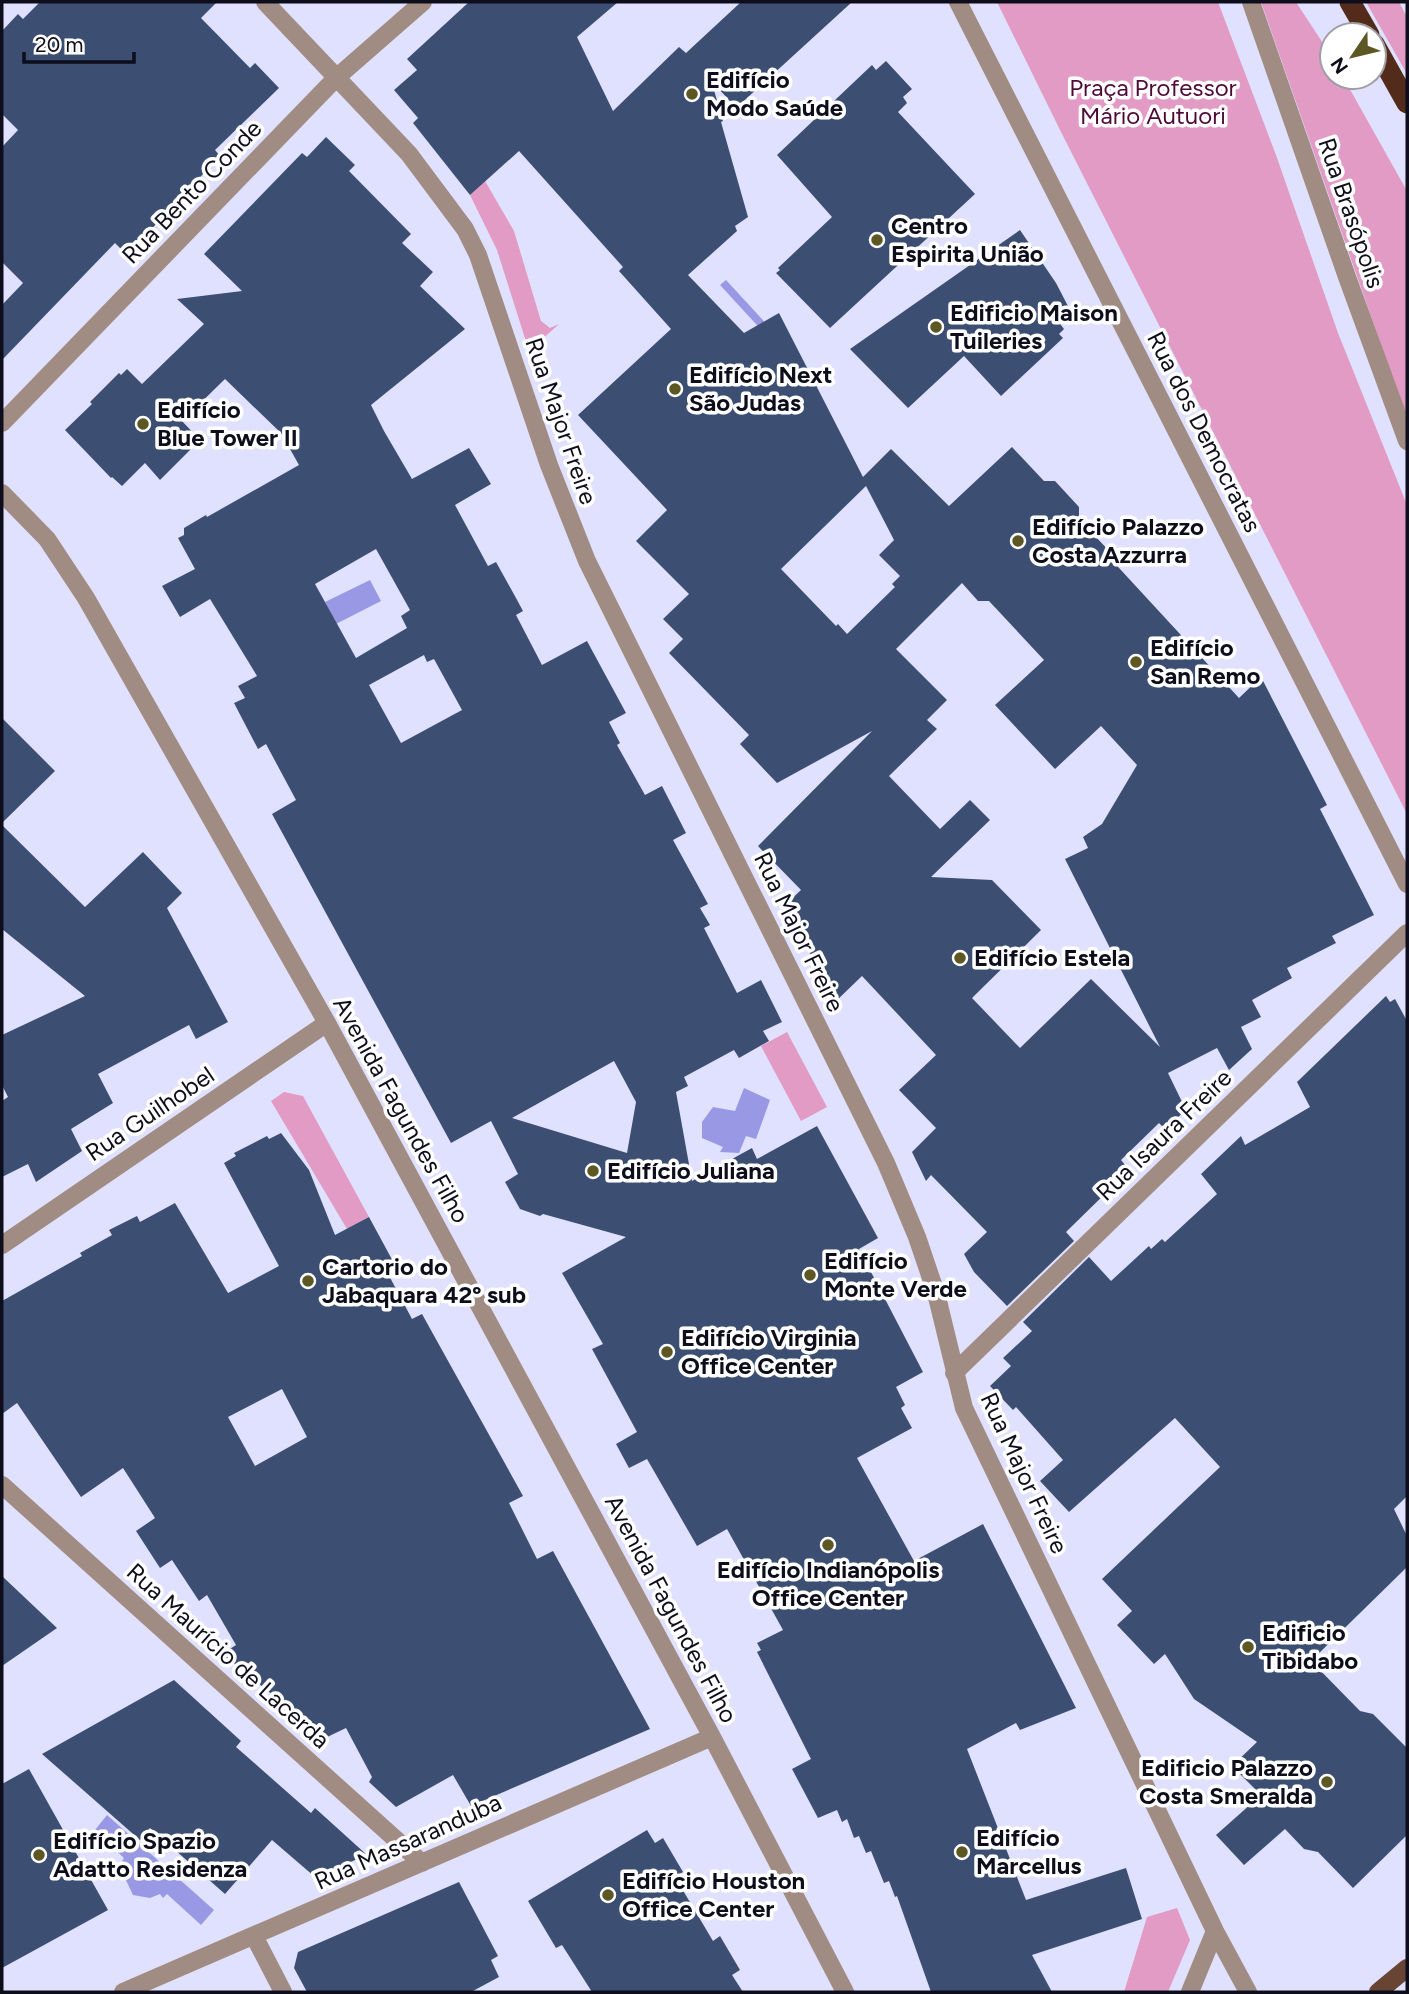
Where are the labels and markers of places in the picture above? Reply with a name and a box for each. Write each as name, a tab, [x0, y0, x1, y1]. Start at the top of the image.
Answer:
place label: Edifício Modo Saúde	[706, 65, 843, 122]
marker: Edifício Modo Saúde	[684, 86, 700, 102]
place label: Centro Espirita União	[891, 211, 1044, 268]
marker: Centro Espirita União	[869, 232, 885, 248]
place label: Edificio Maison Tuileries	[950, 298, 1118, 355]
marker: Edificio Maison Tuileries	[928, 319, 944, 335]
place label: Edifício Next São Judas	[689, 360, 832, 417]
marker: Edifício Next São Judas	[667, 381, 683, 397]
place label: Edifício Blue Tower II	[157, 395, 298, 452]
marker: Edifício Blue Tower II	[135, 416, 151, 432]
place label: Edifício Palazzo Costa Azzurra	[1032, 512, 1204, 569]
marker: Edifício Palazzo Costa Azzurra	[1010, 533, 1026, 549]
place label: Edifício San Remo	[1150, 633, 1260, 690]
marker: Edifício San Remo	[1128, 654, 1144, 670]
place label: Edifício Estela	[974, 943, 1130, 972]
marker: Edifício Estela	[952, 950, 968, 966]
place label: Edifício Juliana	[607, 1156, 775, 1185]
marker: Edifício Juliana	[585, 1163, 601, 1179]
place label: Edifício Monte Verde	[824, 1246, 967, 1303]
place label: Cartorio do Jabaquara 42º sub	[322, 1252, 526, 1309]
marker: Edifício Monte Verde	[802, 1267, 818, 1283]
marker: Cartorio do Jabaquara 42º sub	[300, 1273, 316, 1289]
place label: Edifício Virginia Office Center	[681, 1323, 857, 1380]
marker: Edifício Virginia Office Center	[659, 1344, 675, 1360]
marker: Edifício Indianópolis Office Center	[820, 1537, 836, 1553]
place label: Edifício Indianópolis Office Center	[717, 1555, 939, 1612]
place label: Edificio Tibidabo	[1262, 1618, 1358, 1675]
marker: Edificio Tibidabo	[1240, 1639, 1256, 1655]
place label: Edificio Palazzo Costa Smeralda	[1139, 1753, 1313, 1810]
marker: Edificio Palazzo Costa Smeralda	[1319, 1774, 1335, 1790]
place label: Edifício Marcellus	[976, 1823, 1081, 1880]
place label: Edifício Spazio Adatto Residenza	[53, 1826, 247, 1883]
marker: Edifício Marcellus	[954, 1844, 970, 1860]
marker: Edifício Spazio Adatto Residenza	[31, 1847, 47, 1863]
place label: Edifício Houston Office Center	[622, 1866, 805, 1923]
marker: Edifício Houston Office Center	[600, 1887, 616, 1903]

